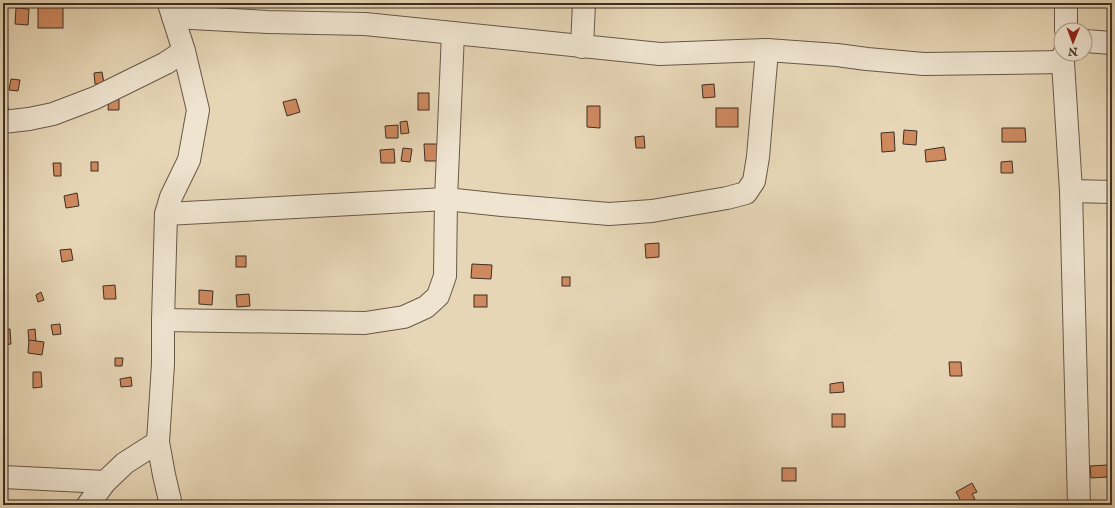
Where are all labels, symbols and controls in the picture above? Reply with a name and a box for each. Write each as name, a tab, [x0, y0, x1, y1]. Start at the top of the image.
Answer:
north arrow	[1053, 22, 1093, 62]
text: N	[1067, 44, 1079, 58]

